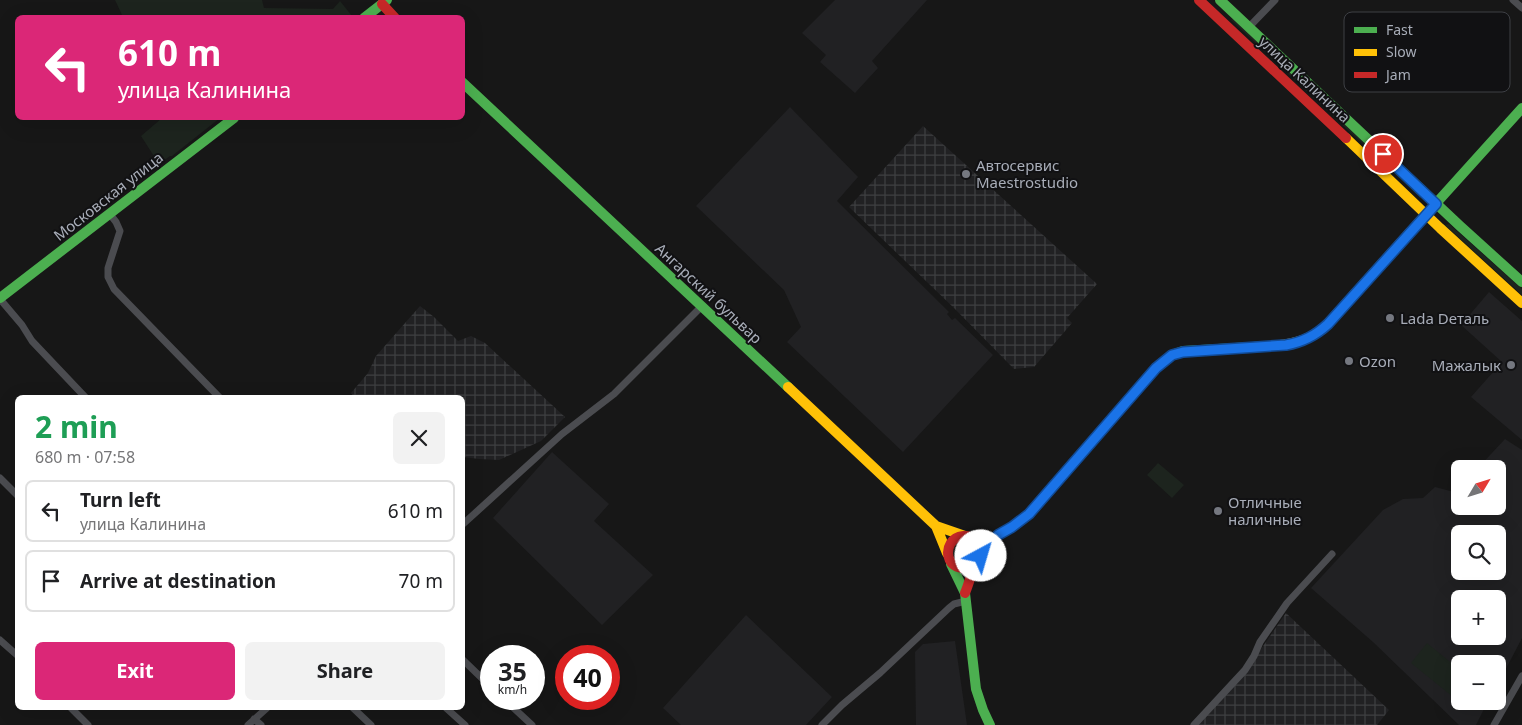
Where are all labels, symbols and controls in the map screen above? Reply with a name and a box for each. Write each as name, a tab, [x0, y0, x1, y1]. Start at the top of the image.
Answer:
legend	[1344, 12, 1510, 92]
text: Fast	[1386, 20, 1413, 39]
text: 610 m	[118, 29, 221, 76]
street label: улица Калинина	[1255, 31, 1355, 127]
icon: left	[35, 35, 100, 100]
text: Slow	[1386, 42, 1417, 61]
text: Jam	[1384, 65, 1411, 84]
text: улица Калинина	[118, 74, 291, 104]
pin	[1362, 133, 1404, 175]
icon: arrive	[1369, 140, 1397, 168]
street label: Московская улица	[49, 147, 167, 245]
place label: Автосервис Maestrostudio	[976, 155, 1078, 192]
marker: Автосервис Maestrostudio	[960, 168, 972, 180]
street label: Ангарский бульвар	[651, 238, 767, 348]
place label: Lada Dеталь	[1400, 308, 1489, 328]
marker: Lada Dеталь	[1384, 312, 1396, 324]
place label: Ozon	[1359, 351, 1396, 371]
marker: Ozon	[1343, 355, 1355, 367]
place label: Мажалык	[1432, 355, 1501, 375]
marker: Мажалык	[1505, 359, 1517, 371]
text: 2 min	[35, 406, 118, 447]
button: close	[393, 412, 445, 464]
text: 680 m · 07:58	[35, 446, 135, 468]
north arrow	[1451, 460, 1506, 515]
map controls	[1451, 460, 1506, 710]
text: Turn left	[80, 487, 161, 513]
place label: Отличные наличные	[1228, 492, 1302, 529]
icon: left	[37, 497, 65, 525]
text: 610 m	[388, 498, 443, 524]
marker: Отличные наличные	[1212, 505, 1224, 517]
text: улица Калинина	[80, 513, 206, 535]
button: search	[1451, 525, 1506, 580]
position arrow	[954, 529, 1006, 581]
icon: arrive	[37, 567, 65, 595]
text: Arrive at destination	[80, 568, 276, 594]
text: 70 m	[399, 568, 443, 594]
button: +	[1451, 590, 1506, 645]
button: Exit	[35, 642, 235, 700]
button: Share	[245, 642, 445, 700]
speed limit sign: 40	[555, 645, 620, 710]
text: 35	[498, 654, 527, 688]
button: −	[1451, 655, 1506, 710]
text: km/h	[498, 681, 527, 698]

